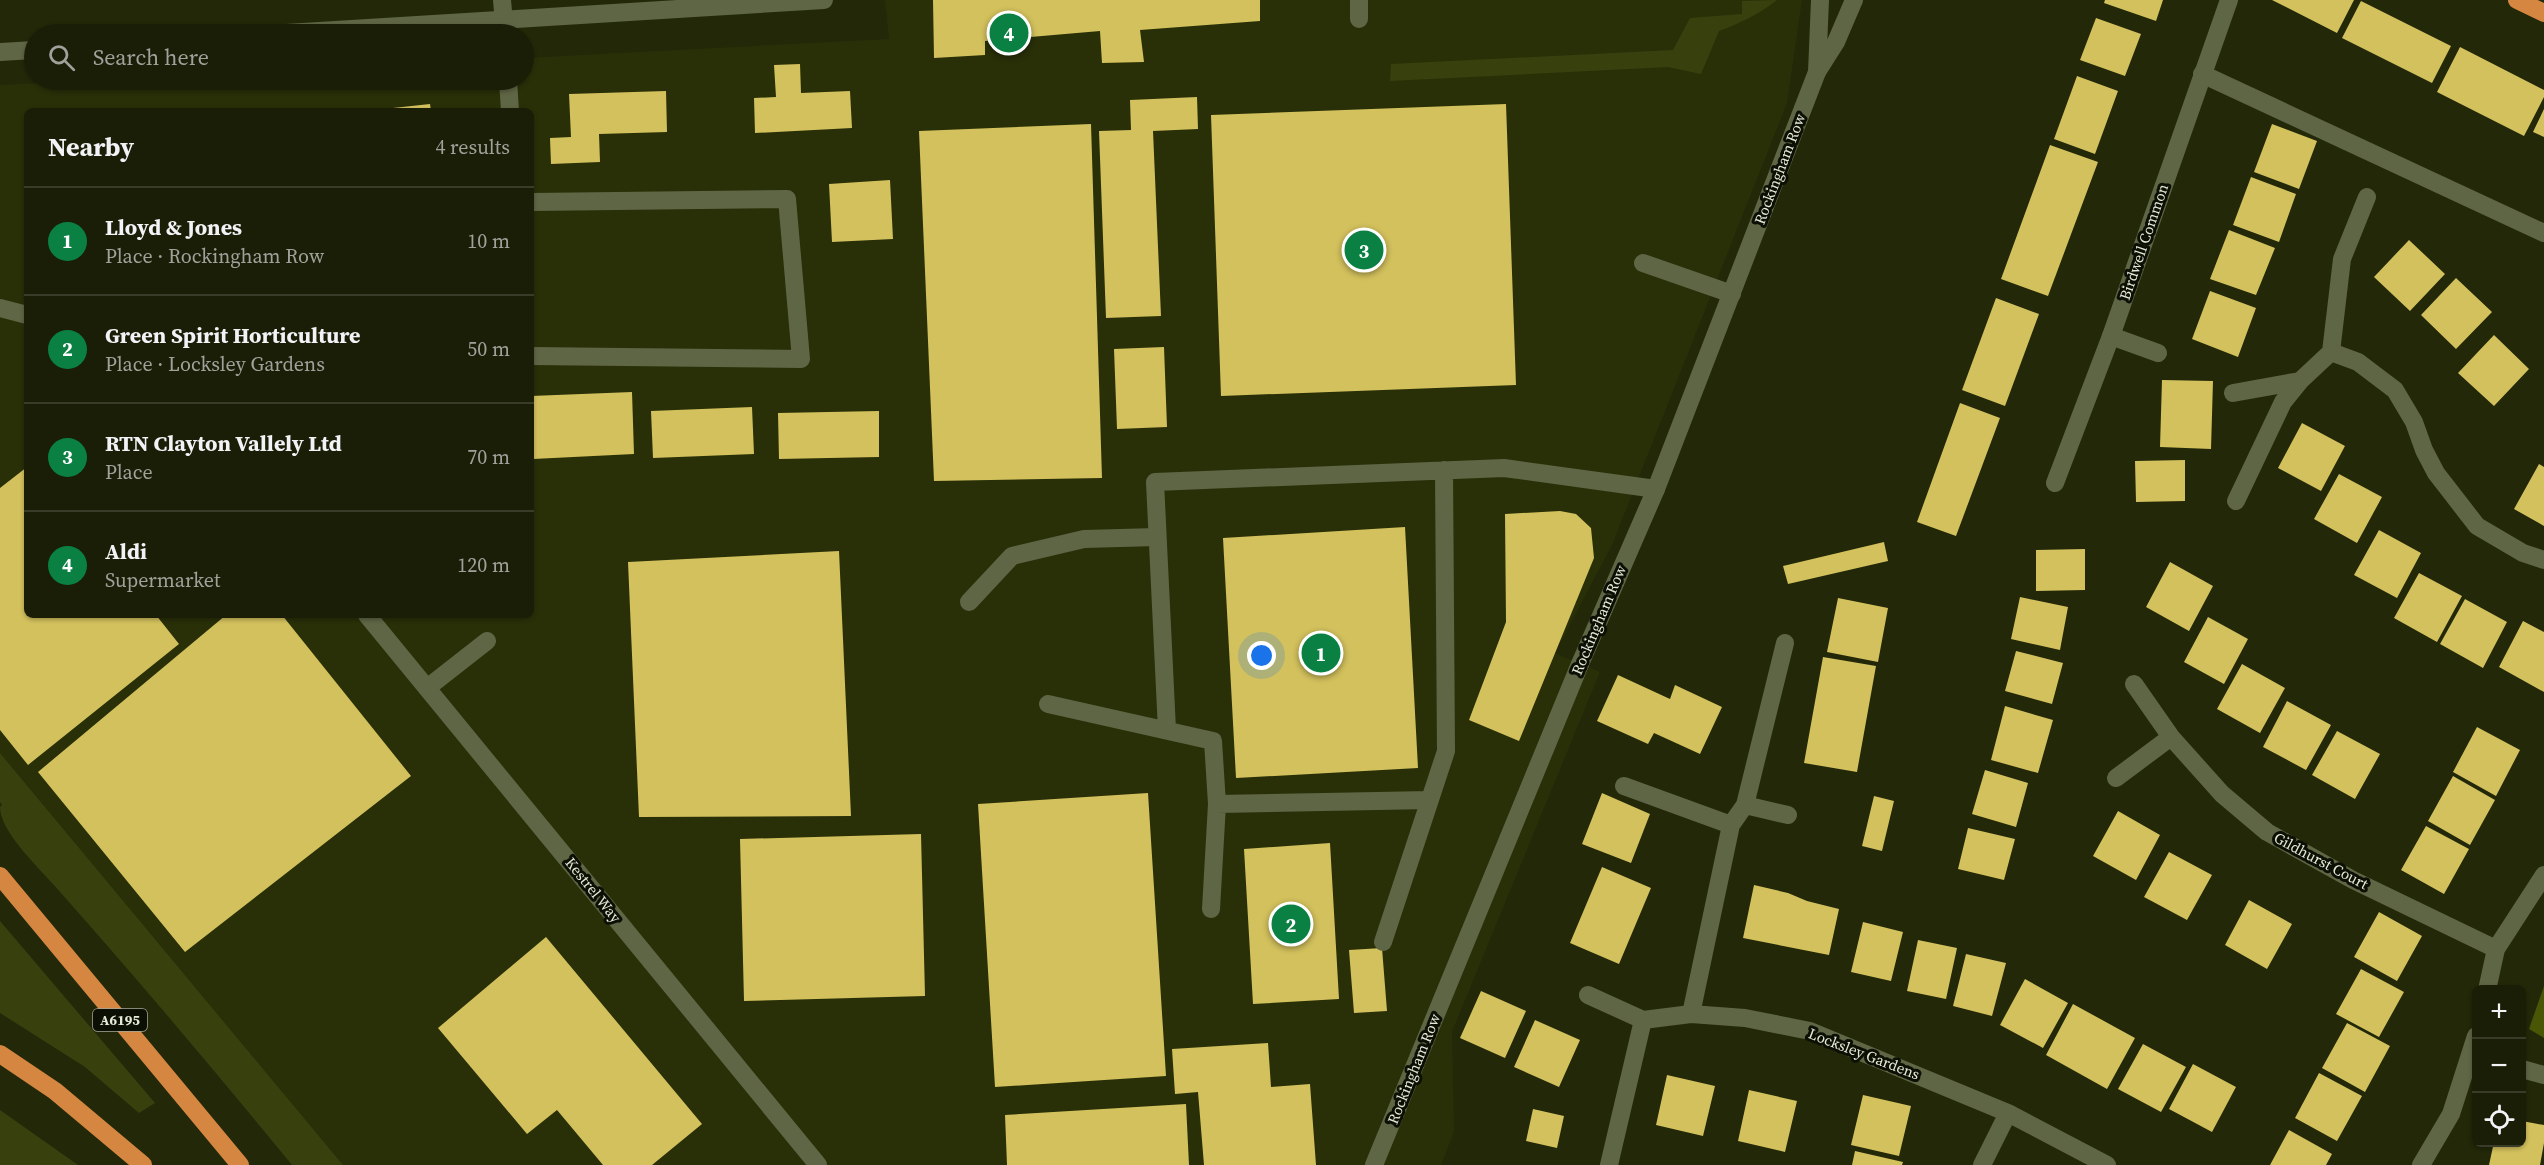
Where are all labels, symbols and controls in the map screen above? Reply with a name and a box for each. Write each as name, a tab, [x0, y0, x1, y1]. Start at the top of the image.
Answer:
pin: 4	[990, 10, 1028, 56]
search box	[24, 24, 534, 90]
icon: search	[45, 41, 78, 74]
text: Search here	[93, 42, 209, 72]
street label: Rockingham Row	[1749, 110, 1811, 227]
text: Nearby	[48, 129, 134, 165]
text: 4 results	[435, 133, 510, 161]
street label: Birdwell Common	[2114, 181, 2173, 303]
text: Lloyd & Jones	[105, 212, 242, 242]
text: 1	[62, 227, 73, 255]
text: 10 m	[467, 227, 510, 255]
pin: 3	[1344, 228, 1384, 272]
text: Place · Rockingham Row	[105, 242, 324, 270]
text: Green Spirit Horticulture	[105, 320, 361, 350]
text: 2	[62, 335, 73, 363]
text: 50 m	[467, 335, 510, 363]
text: Place · Locksley Gardens	[105, 350, 325, 378]
text: RTN Clayton Vallely Ltd	[105, 428, 342, 458]
text: 3	[62, 443, 73, 471]
text: 70 m	[467, 443, 510, 471]
text: Place	[105, 458, 153, 486]
text: Aldi	[105, 536, 147, 566]
text: 4	[62, 551, 73, 579]
text: 120 m	[457, 551, 510, 579]
street label: Rockingham Row	[1566, 561, 1631, 678]
text: Supermarket	[105, 566, 220, 594]
pin: 1	[1302, 630, 1340, 676]
your location	[1247, 641, 1276, 670]
street label: Gildhurst Court	[2270, 827, 2372, 894]
street label: Kestrel Way	[561, 853, 626, 927]
pin: 2	[1272, 902, 1310, 946]
map controls	[2472, 985, 2526, 1147]
button: +	[2472, 985, 2526, 1039]
road number: A6195	[93, 1009, 147, 1031]
street label: Rockingham Row	[1382, 1010, 1445, 1127]
street label: Locksley Gardens	[1806, 1023, 1923, 1084]
button: −	[2472, 1039, 2526, 1093]
button: locate	[2472, 1093, 2526, 1147]

